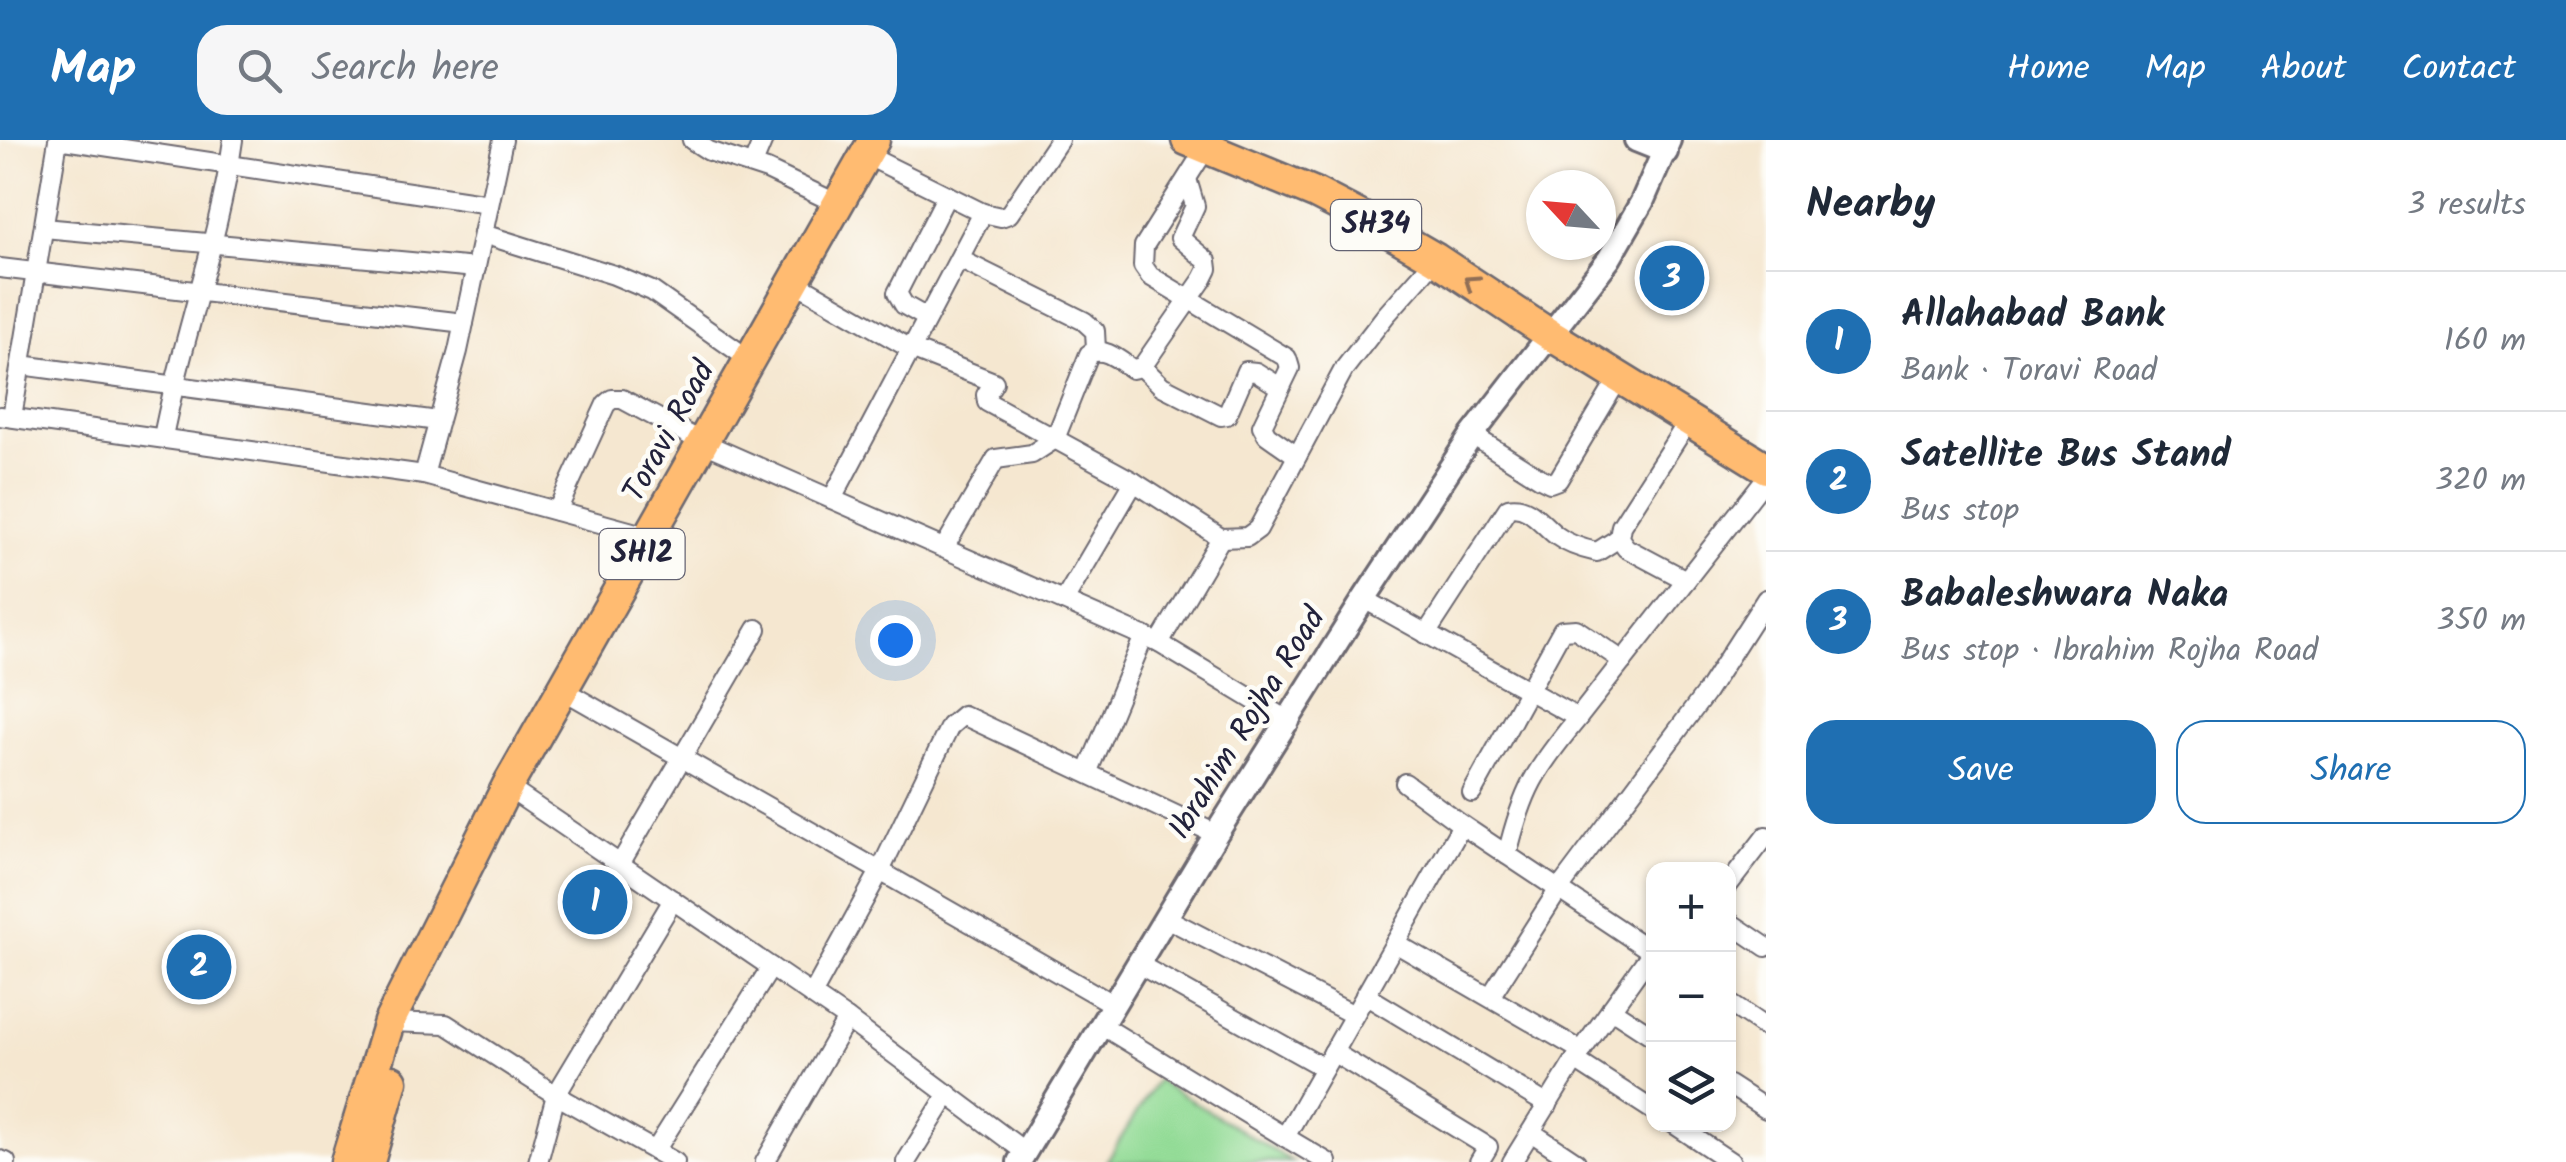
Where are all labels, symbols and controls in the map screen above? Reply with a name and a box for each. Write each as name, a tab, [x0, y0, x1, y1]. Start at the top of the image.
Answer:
search box	[197, 25, 897, 115]
text: Map	[50, 32, 137, 108]
text: Search here	[312, 40, 499, 100]
text: Home	[2007, 42, 2090, 98]
text: Map	[2145, 42, 2206, 98]
text: About	[2261, 42, 2346, 98]
text: Contact	[2401, 42, 2516, 98]
icon: search	[232, 43, 287, 98]
north arrow	[1526, 170, 1616, 260]
text: Nearby	[1806, 172, 1935, 239]
text: 3 results	[2407, 180, 2526, 231]
road number: SH34	[1331, 200, 1421, 250]
pin: 3	[1640, 240, 1704, 316]
one-way arrow	[1463, 275, 1481, 294]
text: Allahabad Bank	[1901, 286, 2164, 346]
text: 1	[1834, 316, 1843, 367]
text: 160 m	[2444, 316, 2526, 367]
text: Bank · Toravi Road	[1901, 346, 2157, 397]
street label: Toravi Road	[610, 351, 730, 512]
text: Satellite Bus Stand	[1901, 426, 2231, 486]
text: 2	[1829, 456, 1848, 507]
text: 320 m	[2435, 456, 2526, 507]
text: Bus stop	[1901, 486, 2019, 537]
road number: SH12	[600, 529, 684, 579]
text: Babaleshwara Naka	[1901, 566, 2228, 626]
text: 3	[1830, 596, 1847, 647]
text: 350 m	[2436, 596, 2526, 647]
street label: Ibrahim Rojha Road	[1156, 597, 1341, 850]
your location	[870, 615, 921, 666]
text: Bus stop · Ibrahim Rojha Road	[1901, 626, 2318, 677]
button: Save	[1806, 720, 2156, 824]
button: Share	[2176, 720, 2526, 824]
map controls	[1646, 862, 1736, 1132]
button: +	[1646, 862, 1736, 952]
pin: 1	[562, 864, 628, 940]
pin: 2	[166, 930, 232, 1004]
button: −	[1646, 952, 1736, 1042]
button: layers	[1646, 1042, 1736, 1132]

